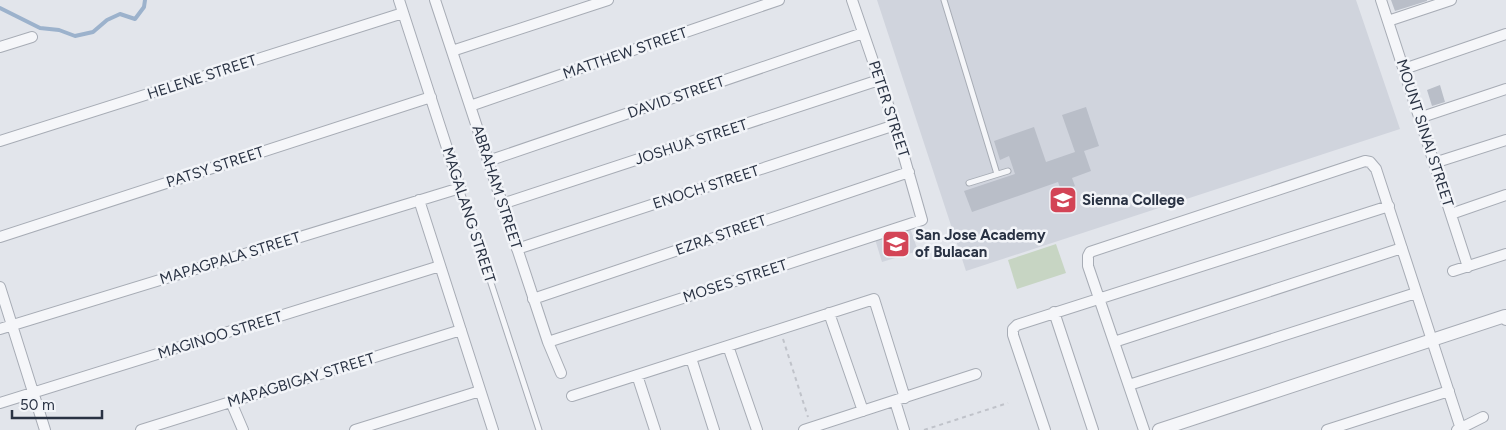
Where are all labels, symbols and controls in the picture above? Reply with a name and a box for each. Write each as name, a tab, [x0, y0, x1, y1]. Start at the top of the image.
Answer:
street label: MATTHEW STREET	[560, 23, 690, 83]
street label: HELENE STREET	[145, 51, 260, 103]
street label: MOUNT SINAI STREET	[1393, 57, 1458, 210]
street label: PETER STREET	[865, 58, 913, 160]
street label: DAVID STREET	[625, 72, 727, 122]
street label: JOSHUA STREET	[632, 115, 750, 169]
street label: ABRAHAM STREET	[468, 123, 526, 252]
street label: PATSY STREET	[164, 142, 267, 191]
street label: MAGALANG STREET	[439, 145, 500, 286]
street label: ENOCH STREET	[651, 161, 762, 213]
school or university icon: Sienna College	[1048, 185, 1078, 215]
place label: Sienna College	[1082, 191, 1185, 209]
street label: EZRA STREET	[673, 211, 769, 259]
place label: San Jose Academy of Bulacan	[915, 226, 1046, 261]
street label: MAPAGPALA STREET	[157, 228, 303, 288]
school or university icon: San Jose Academy of Bulacan	[881, 229, 911, 259]
street label: MOSES STREET	[681, 255, 790, 306]
street label: MAGINOO STREET	[156, 307, 285, 362]
street label: MAPAGBIGAY STREET	[225, 349, 377, 411]
scale bar	[12, 388, 102, 420]
text: 50 m	[20, 396, 55, 414]

